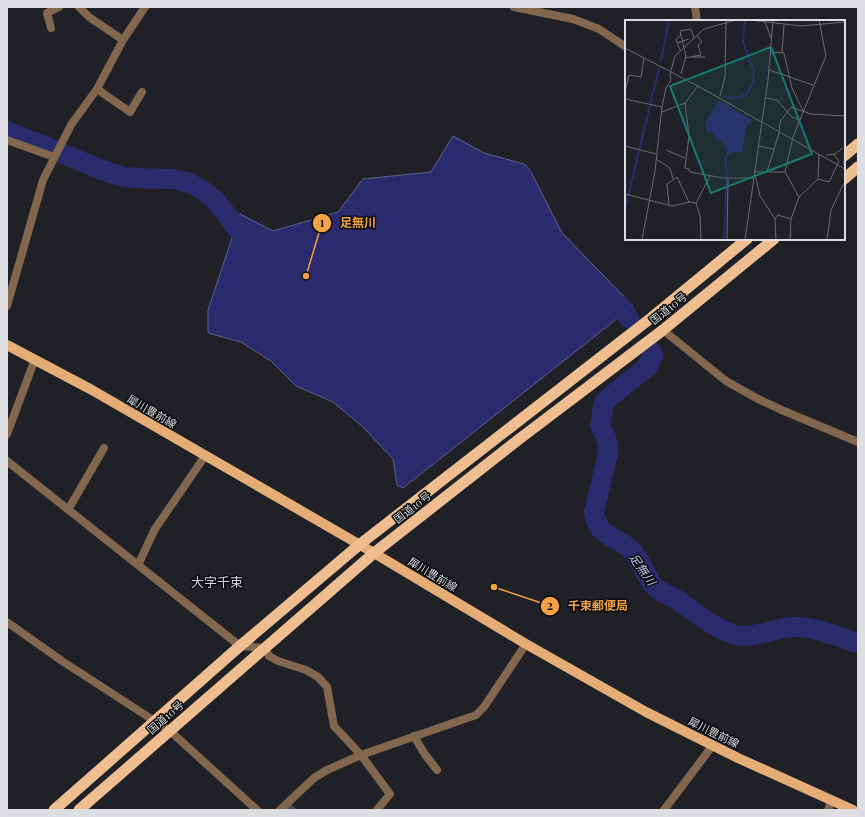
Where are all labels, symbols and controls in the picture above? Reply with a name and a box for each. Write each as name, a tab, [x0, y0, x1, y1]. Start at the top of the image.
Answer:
inset map	[625, 20, 845, 240]
callout: 足無川	[312, 211, 384, 235]
text: 1	[320, 214, 325, 230]
text: 足無川	[340, 214, 376, 230]
street label: 国道10号	[646, 288, 690, 328]
street label: 犀川豊前線	[124, 391, 180, 431]
street label: 国道10号	[390, 488, 434, 526]
water label: 足無川	[626, 550, 661, 590]
street label: 犀川豊前線	[406, 553, 460, 595]
district label: 大字千束	[191, 573, 243, 590]
callout: 千束郵便局	[540, 594, 636, 618]
text: 2	[547, 597, 553, 613]
text: 千束郵便局	[568, 597, 628, 613]
street label: 国道10号	[144, 697, 186, 737]
street label: 犀川豊前線	[686, 713, 742, 751]

